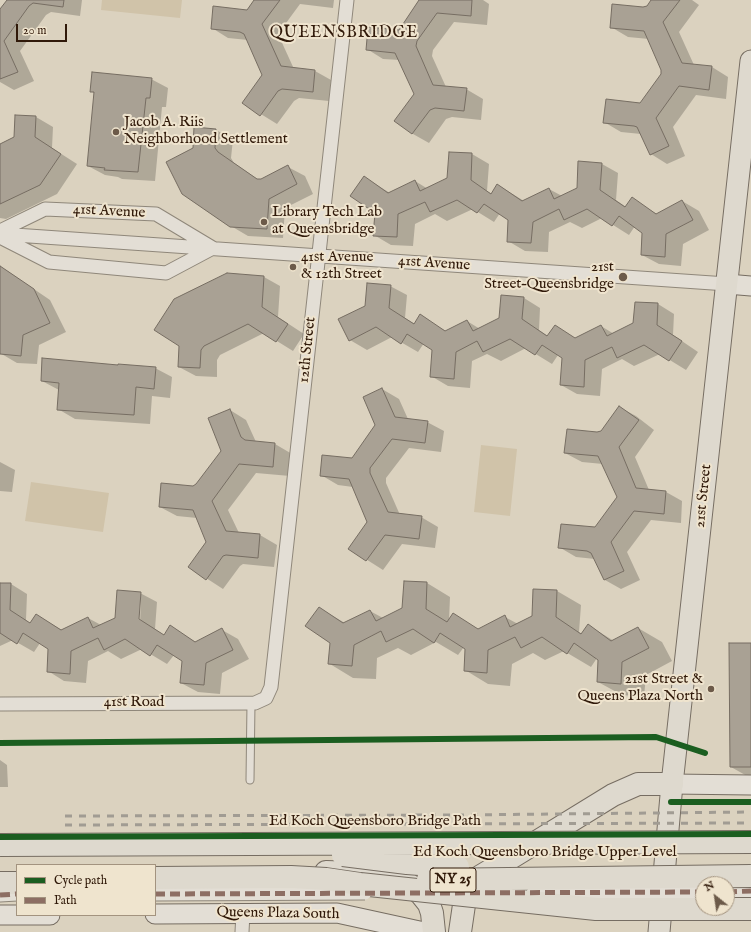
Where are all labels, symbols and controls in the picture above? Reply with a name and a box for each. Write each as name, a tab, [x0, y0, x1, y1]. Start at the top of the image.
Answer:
scale bar	[18, 16, 69, 42]
text: 20 m	[23, 23, 46, 38]
district label: QUEENSBRIDGE	[270, 24, 418, 44]
place label: Jacob A. Riis Neighborhood Settlement	[124, 114, 288, 149]
marker: Jacob A. Riis Neighborhood Settlement	[111, 127, 121, 137]
street label: 41st Avenue	[72, 201, 146, 223]
place label: Library Tech Lab at Queensbridge	[272, 204, 382, 239]
marker: Library Tech Lab at Queensbridge	[259, 217, 269, 227]
place label: 41st Avenue & 12th Street	[301, 249, 382, 284]
street label: 41st Avenue	[397, 252, 471, 276]
place label: 21st Street–Queensbridge	[484, 259, 614, 294]
marker: 41st Avenue & 12th Street	[288, 262, 298, 272]
marker: 21st Street–Queensbridge	[617, 271, 629, 283]
street label: 12th Street	[296, 316, 320, 384]
street label: 21st Street	[692, 463, 716, 529]
place label: 21st Street & Queens Plaza North	[577, 671, 703, 706]
marker: 21st Street & Queens Plaza North	[706, 684, 716, 694]
street label: 41st Road	[104, 694, 164, 712]
street label: Ed Koch Queensboro Bridge Path	[269, 813, 481, 831]
street label: Ed Koch Queensboro Bridge Upper Level	[413, 844, 677, 862]
legend	[16, 864, 156, 916]
road number: NY 25	[430, 868, 476, 892]
text: Cycle path	[54, 873, 107, 888]
north arrow	[695, 876, 735, 916]
text: N	[702, 878, 717, 895]
text: Path	[54, 893, 77, 908]
street label: Queens Plaza South	[216, 904, 340, 924]

